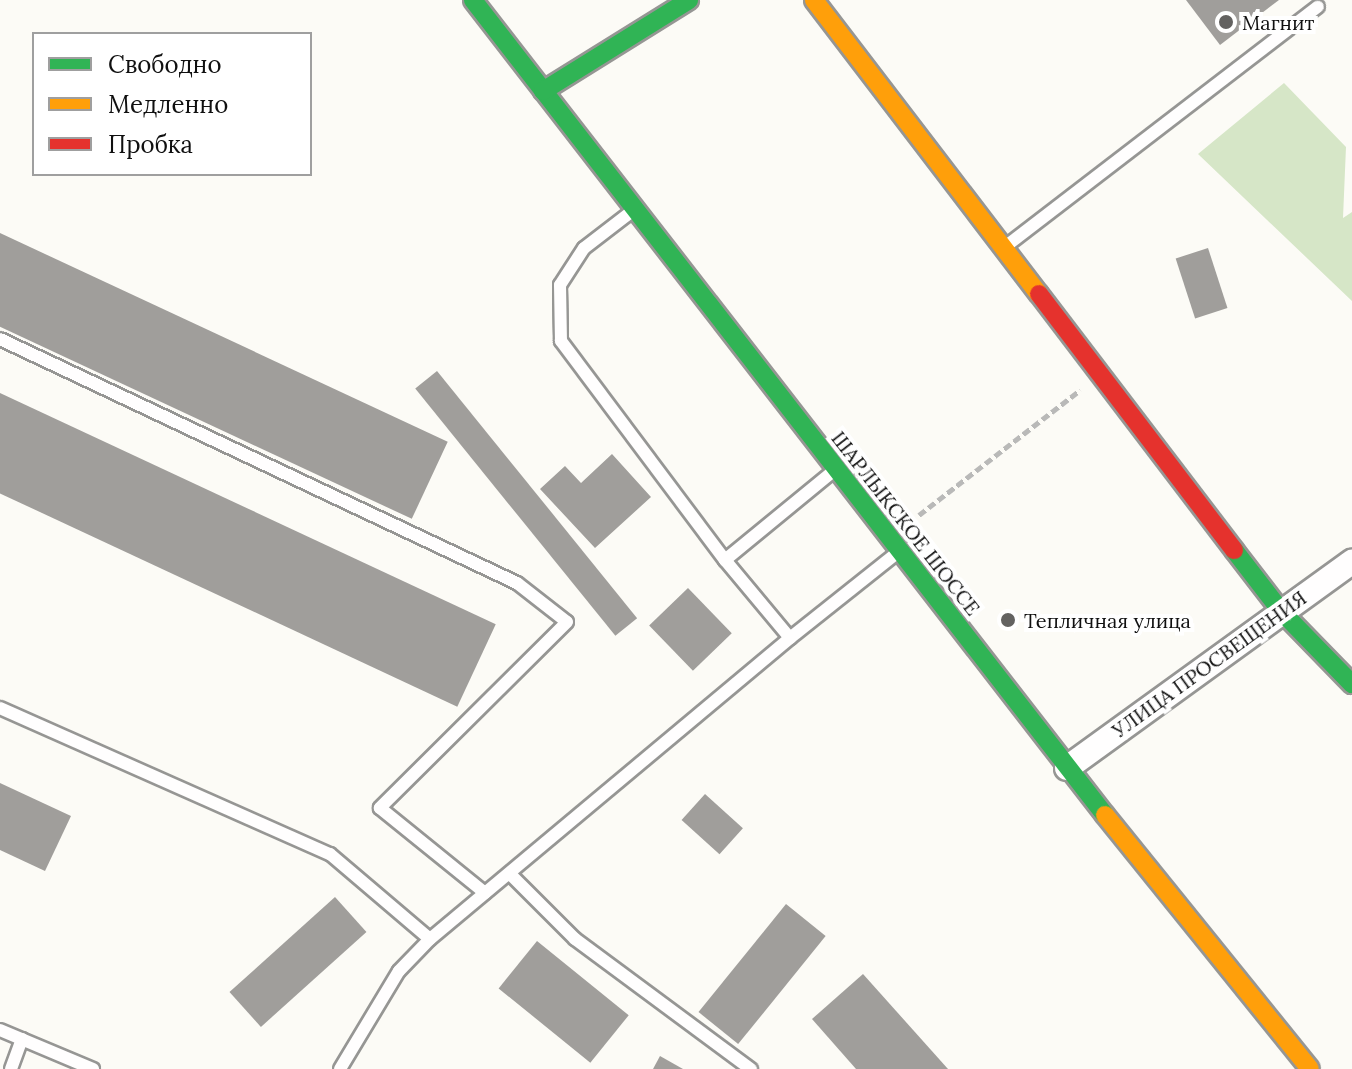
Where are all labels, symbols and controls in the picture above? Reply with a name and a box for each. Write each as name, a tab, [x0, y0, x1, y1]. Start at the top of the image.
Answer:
place label: Магнит	[1242, 10, 1314, 34]
marker: Магнит	[1217, 13, 1235, 31]
legend	[32, 32, 312, 176]
text: Свободно	[108, 49, 222, 80]
text: Медленно	[108, 89, 228, 120]
text: Пробка	[108, 129, 193, 160]
street label: ШАРЛЫКСКОЕ ШОССЕ	[827, 426, 985, 620]
street label: УЛИЦА ПРОСВЕЩЕНИЯ	[1107, 585, 1311, 743]
place label: Тепличная улица	[1024, 608, 1191, 632]
marker: Тепличная улица	[999, 611, 1017, 629]

